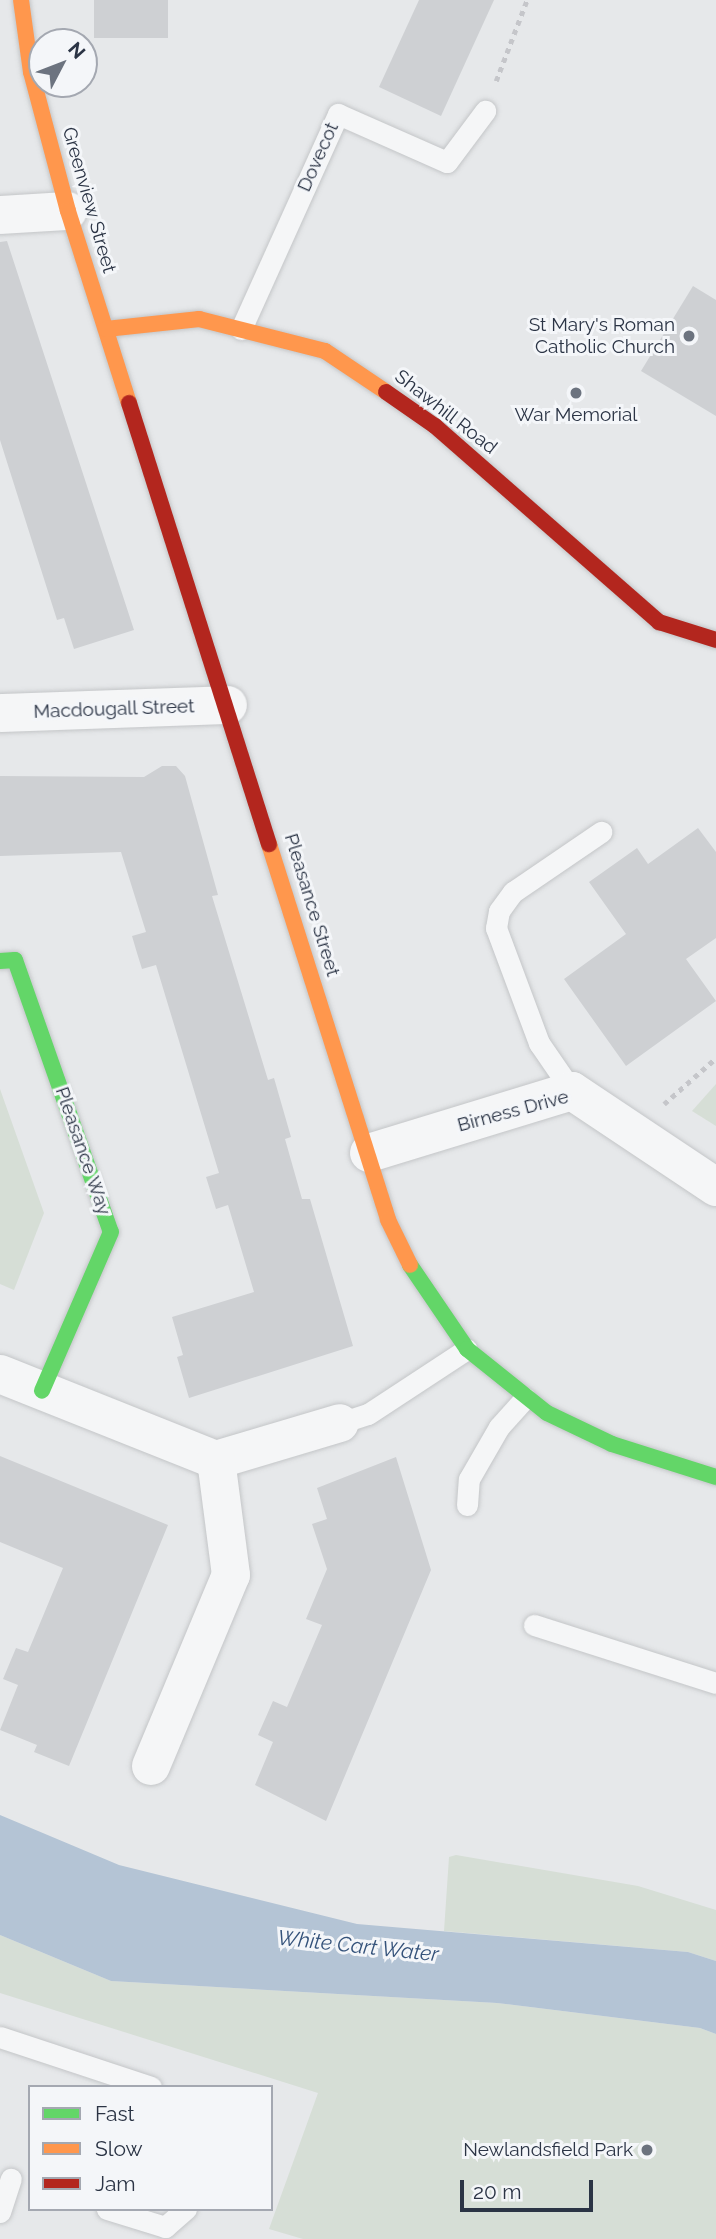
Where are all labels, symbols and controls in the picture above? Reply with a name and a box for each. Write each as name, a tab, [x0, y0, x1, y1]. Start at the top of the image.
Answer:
north arrow	[28, 28, 98, 98]
text: N	[64, 38, 90, 63]
street label: Dovecot	[293, 119, 343, 195]
street label: Greenview Street	[57, 124, 121, 276]
place label: St Mary's Roman Catholic Church	[529, 314, 675, 358]
marker: St Mary's Roman Catholic Church	[681, 328, 697, 344]
street label: Shawhill Road	[390, 365, 502, 459]
marker: War Memorial	[568, 385, 584, 401]
place label: War Memorial	[514, 404, 638, 426]
street label: Macdougall Street	[33, 695, 195, 723]
street label: Pleasance Street	[279, 831, 345, 979]
street label: Pleasance Way	[50, 1084, 116, 1218]
street label: Birness Drive	[455, 1085, 571, 1137]
water label: White Cart Water	[276, 1925, 440, 1967]
legend	[28, 2085, 273, 2211]
text: Fast	[95, 2101, 135, 2126]
text: Slow	[95, 2136, 143, 2161]
place label: Newlandsfield Park	[463, 2139, 633, 2161]
marker: Newlandsfield Park	[639, 2142, 655, 2158]
scale bar	[464, 2166, 597, 2210]
text: Jam	[95, 2171, 136, 2196]
text: 20 m	[473, 2179, 521, 2204]

